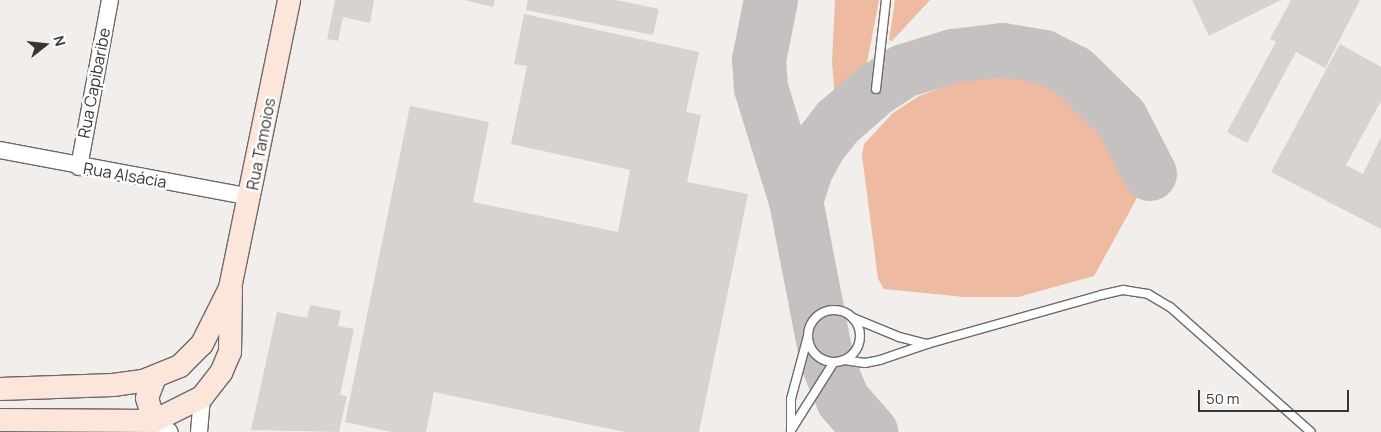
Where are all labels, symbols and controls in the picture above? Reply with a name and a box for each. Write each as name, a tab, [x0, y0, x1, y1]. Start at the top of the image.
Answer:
north arrow	[20, 20, 70, 70]
street label: Rua Capibaribe	[74, 26, 114, 140]
text: N	[49, 33, 70, 48]
street label: Rua Tamoios	[243, 96, 279, 192]
street label: Rua Alsácia	[82, 158, 168, 192]
scale bar	[1201, 380, 1352, 412]
text: 50 m	[1206, 388, 1240, 409]

